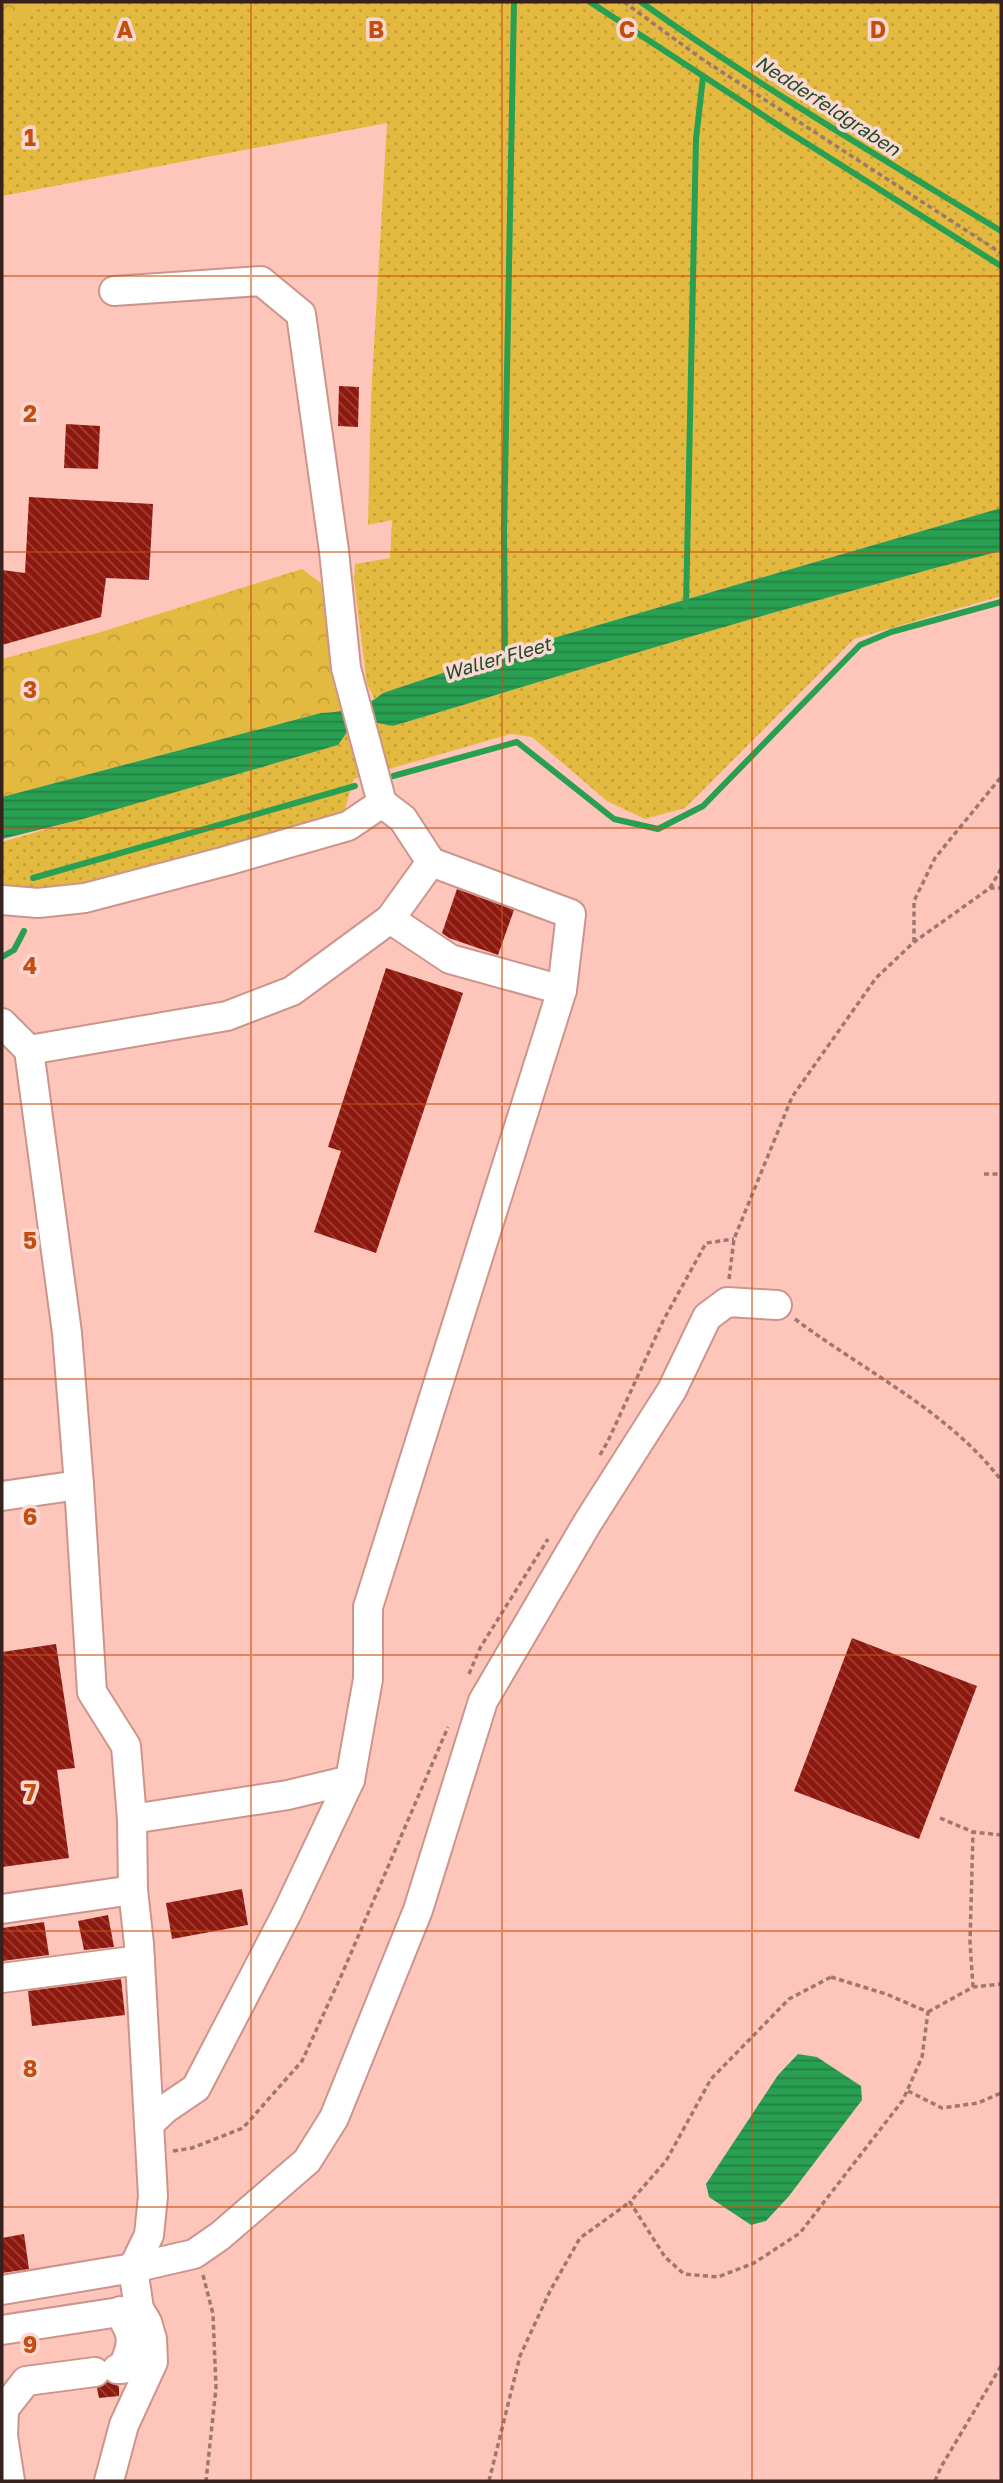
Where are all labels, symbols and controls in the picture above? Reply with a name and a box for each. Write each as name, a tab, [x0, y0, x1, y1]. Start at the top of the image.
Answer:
text: A	[117, 15, 134, 43]
text: B	[368, 15, 384, 43]
text: C	[619, 15, 635, 43]
text: D	[870, 15, 886, 43]
water label: Nedderfeldgraben	[752, 50, 905, 161]
text: 1	[24, 123, 36, 151]
text: 2	[23, 399, 37, 427]
water label: Waller Fleet	[441, 631, 555, 684]
text: 3	[23, 675, 37, 703]
text: 4	[23, 951, 37, 979]
text: 5	[23, 1226, 37, 1254]
text: 6	[23, 1502, 37, 1530]
text: 7	[24, 1778, 36, 1806]
text: 8	[23, 2054, 37, 2082]
text: 9	[23, 2330, 37, 2358]

